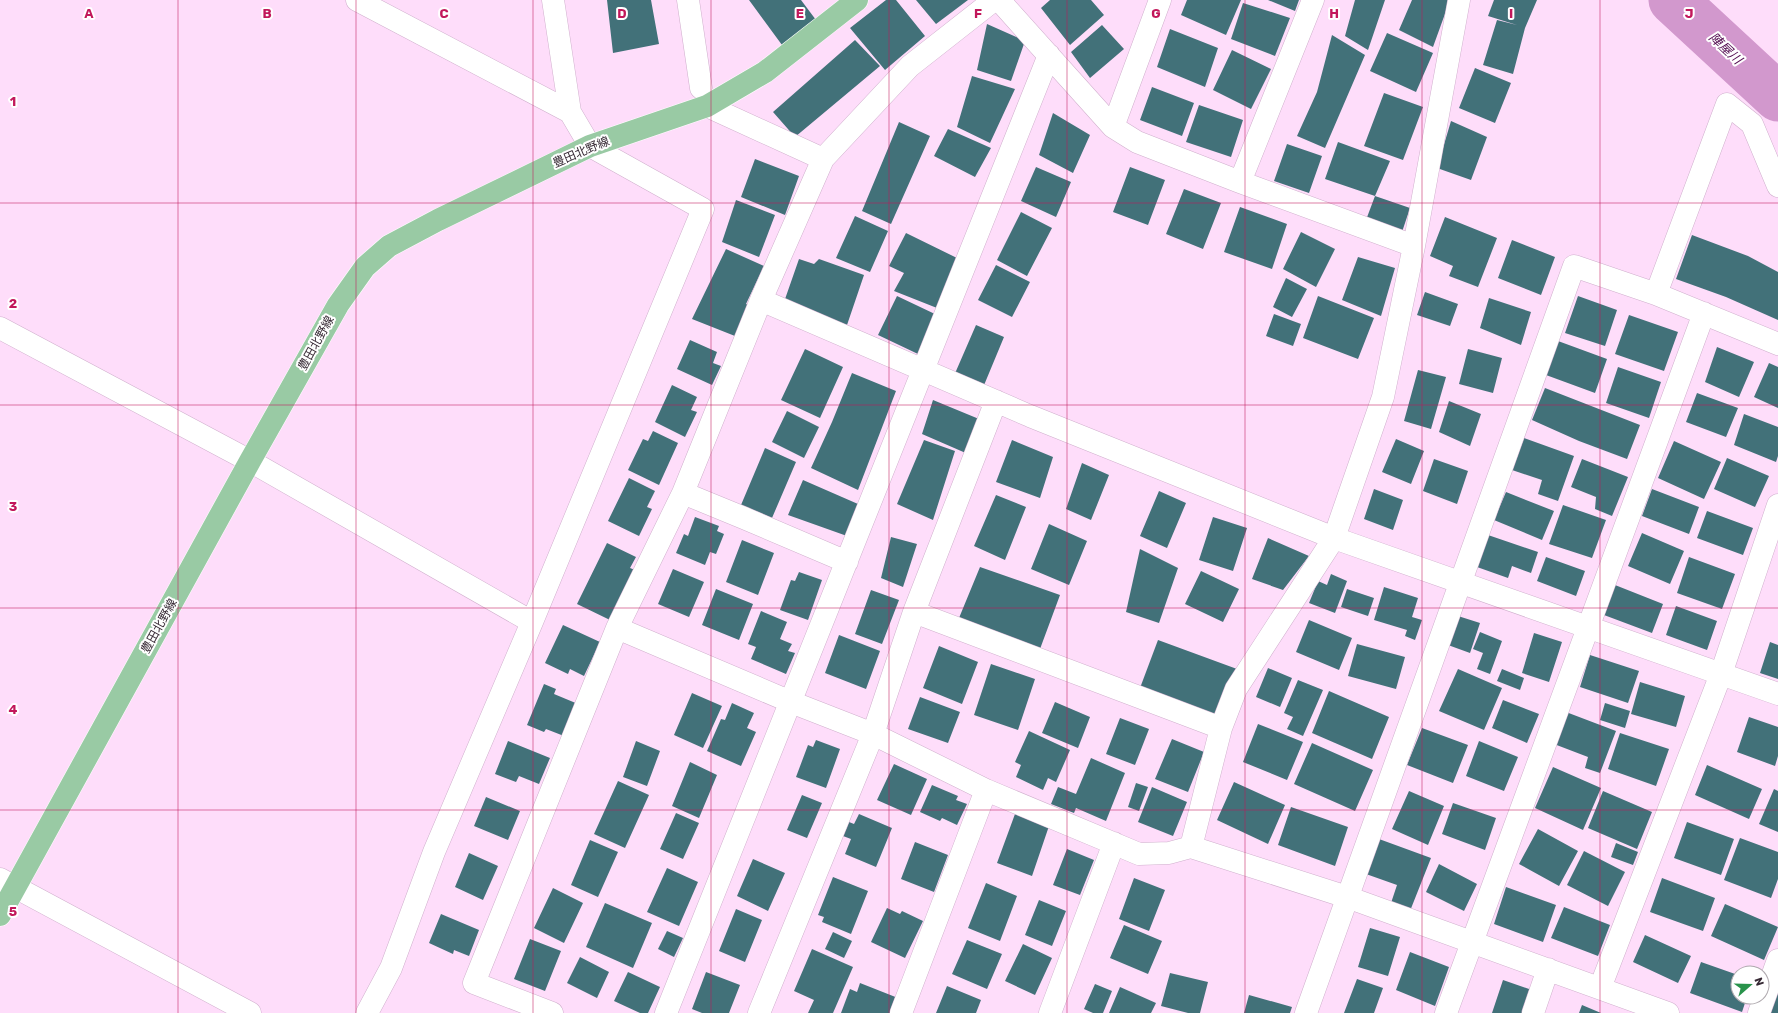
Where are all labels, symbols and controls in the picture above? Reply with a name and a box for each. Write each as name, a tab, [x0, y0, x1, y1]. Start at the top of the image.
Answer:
text: A	[84, 6, 94, 21]
text: B	[262, 6, 272, 21]
text: C	[439, 6, 449, 21]
text: D	[617, 6, 627, 21]
text: E	[796, 6, 804, 21]
text: F	[974, 6, 982, 21]
text: G	[1151, 6, 1161, 21]
text: H	[1329, 6, 1339, 21]
text: I	[1509, 6, 1513, 21]
text: J	[1685, 6, 1693, 21]
water label: 陣屋川	[1706, 30, 1746, 69]
text: 1	[10, 94, 16, 109]
street label: 豊田北野線	[551, 134, 611, 170]
text: 2	[9, 296, 17, 311]
street label: 豊田北野線	[295, 313, 337, 373]
text: 3	[9, 499, 18, 514]
street label: 豊田北野線	[138, 596, 180, 656]
text: 4	[9, 702, 18, 717]
text: 5	[9, 904, 17, 919]
north arrow	[1730, 965, 1770, 1005]
text: N	[1751, 976, 1766, 988]

